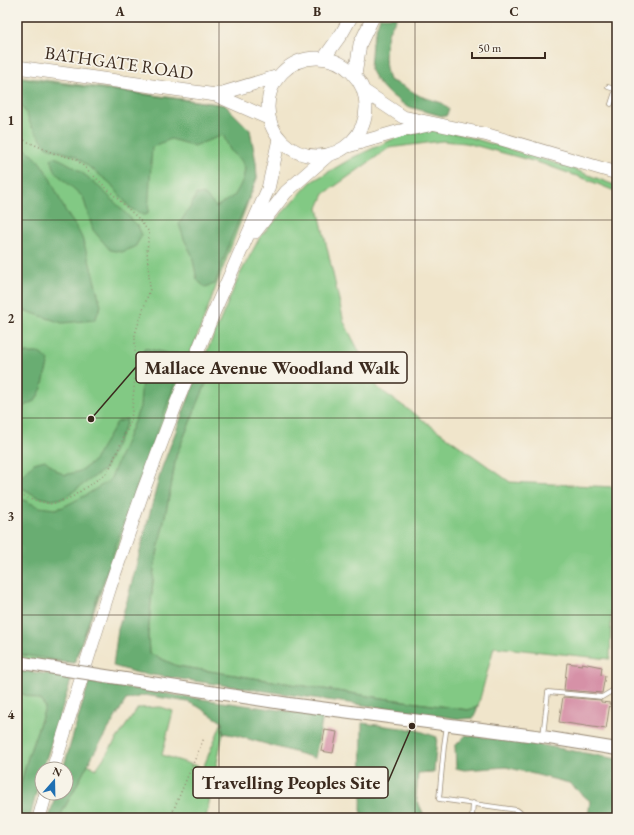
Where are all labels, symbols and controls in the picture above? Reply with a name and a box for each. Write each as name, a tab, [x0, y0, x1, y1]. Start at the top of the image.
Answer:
text: A	[114, 3, 125, 20]
text: B	[313, 3, 321, 20]
text: C	[509, 3, 519, 20]
scale bar	[472, 34, 545, 60]
text: 50 m	[478, 40, 502, 56]
street label: BATHGATE ROAD	[43, 41, 195, 84]
text: 1	[8, 112, 15, 129]
text: 2	[8, 310, 15, 327]
callout: Mallace Avenue Woodland Walk	[136, 352, 407, 383]
text: Mallace Avenue Woodland Walk	[144, 355, 400, 380]
text: 3	[8, 508, 15, 525]
text: 4	[8, 706, 15, 723]
north arrow	[34, 761, 74, 801]
text: N	[51, 764, 64, 780]
callout: Travelling Peoples Site	[193, 767, 388, 798]
text: Travelling Peoples Site	[202, 770, 380, 795]

